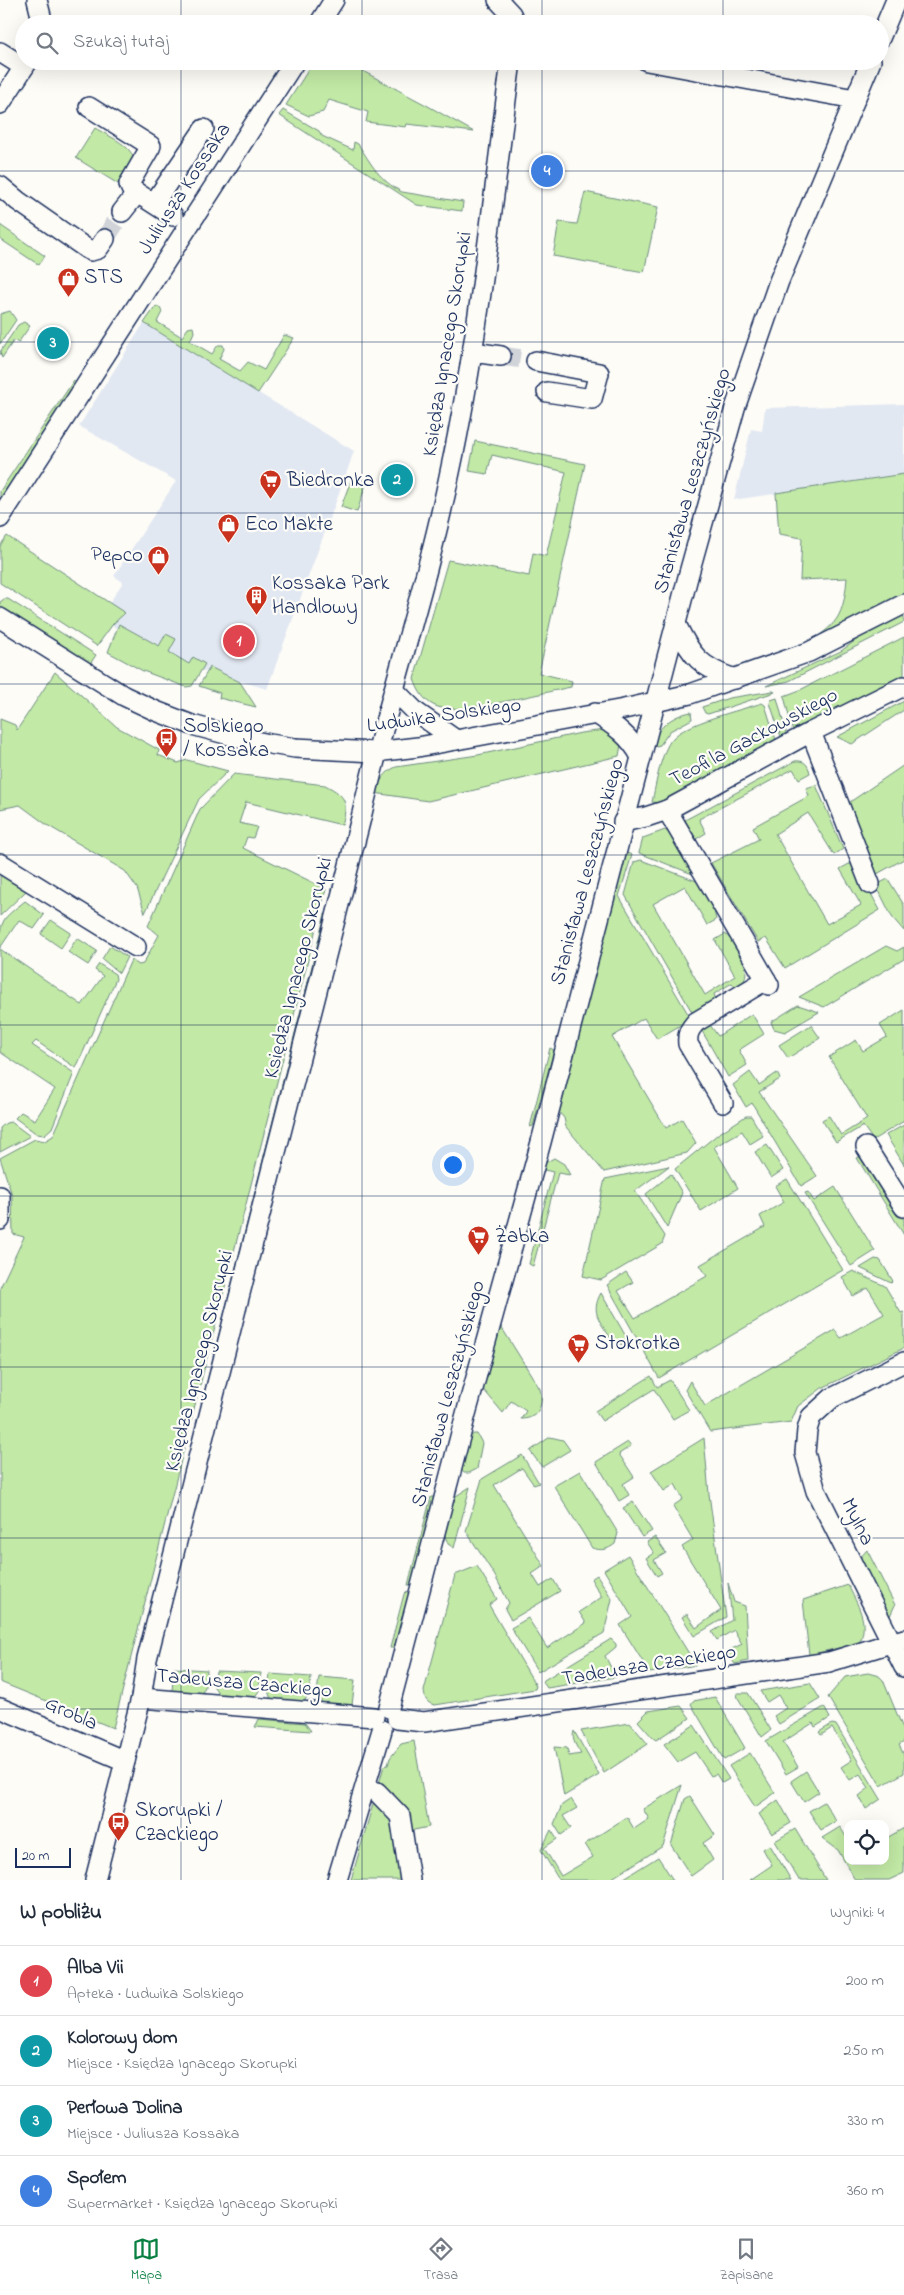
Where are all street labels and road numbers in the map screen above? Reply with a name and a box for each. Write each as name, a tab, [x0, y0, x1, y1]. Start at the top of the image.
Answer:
street label: Juliusza Kossaka	[131, 117, 239, 261]
street label: Księdza Ignacego Skorupki	[415, 229, 483, 459]
street label: Stanisława Leszczyńskiego	[646, 365, 742, 598]
street label: Teofila Gackowskiego	[664, 681, 845, 797]
street label: Ludwika Solskiego	[365, 690, 523, 744]
street label: Stanisława Leszczyńskiego	[543, 755, 635, 989]
street label: Księdza Ignacego Skorupki	[257, 854, 343, 1082]
street label: Księdza Ignacego Skorupki	[158, 1247, 244, 1475]
street label: Stanisława Leszczyńskiego	[404, 1277, 496, 1511]
street label: Mylna	[831, 1493, 881, 1552]
street label: Tadeusza Czackiego	[560, 1637, 739, 1697]
street label: Tadeusza Czackiego	[155, 1661, 333, 1709]
street label: Grobla	[40, 1689, 102, 1739]

